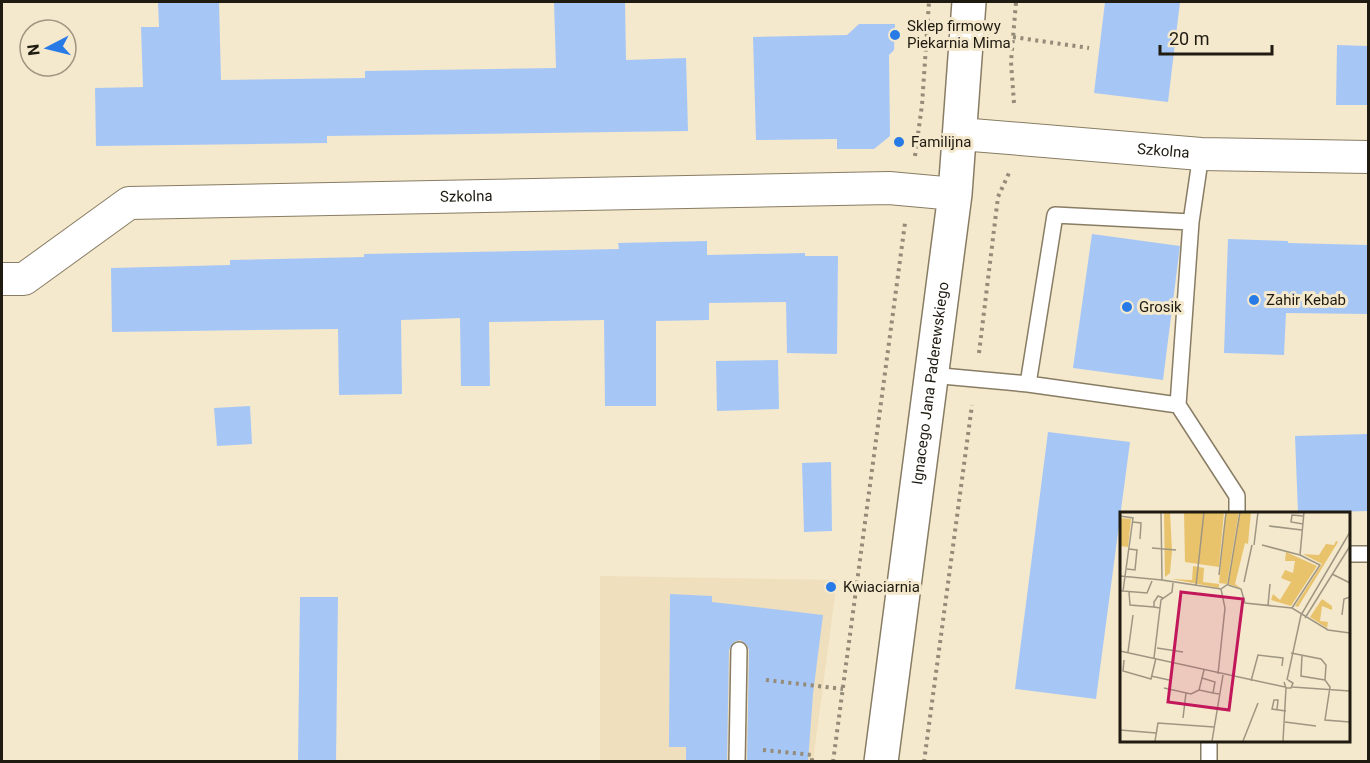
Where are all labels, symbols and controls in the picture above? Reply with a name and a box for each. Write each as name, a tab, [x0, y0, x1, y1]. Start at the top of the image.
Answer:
place label: Sklep firmowy Piekarnia Mima	[907, 17, 1011, 52]
north arrow	[18, 18, 78, 78]
scale bar	[1160, 18, 1272, 56]
marker: Sklep firmowy Piekarnia Mima	[888, 28, 902, 42]
text: 20 m	[1169, 28, 1209, 49]
text: N	[23, 43, 44, 57]
place label: Familijna	[911, 133, 971, 151]
marker: Familijna	[892, 135, 906, 149]
street label: Szkolna	[1136, 140, 1190, 162]
street label: Szkolna	[440, 187, 493, 206]
street label: Ignacego Jana Paderewskiego	[908, 281, 952, 486]
place label: Zahir Kebab	[1266, 291, 1346, 309]
marker: Zahir Kebab	[1247, 293, 1261, 307]
place label: Grosik	[1139, 298, 1182, 316]
marker: Grosik	[1120, 300, 1134, 314]
inset map	[1120, 512, 1349, 742]
place label: Kwiaciarnia	[843, 578, 920, 596]
marker: Kwiaciarnia	[824, 580, 838, 594]

